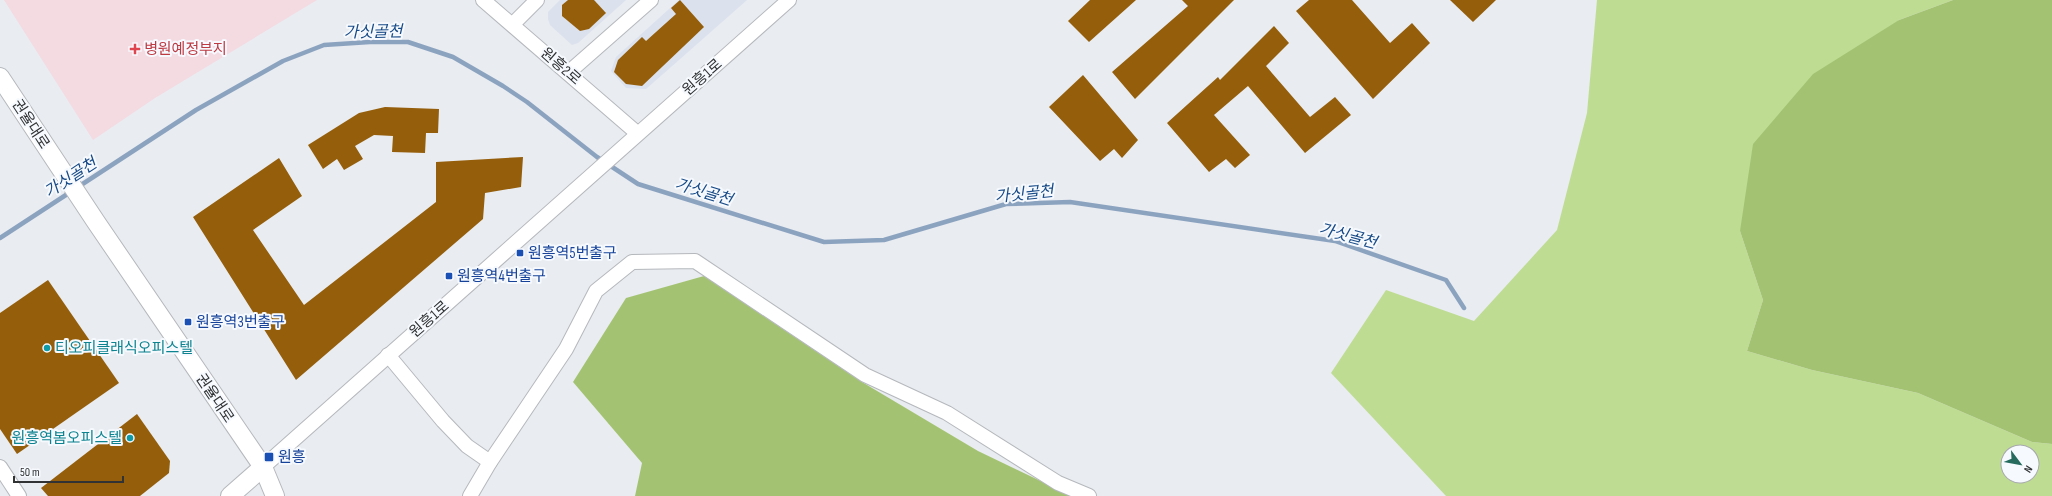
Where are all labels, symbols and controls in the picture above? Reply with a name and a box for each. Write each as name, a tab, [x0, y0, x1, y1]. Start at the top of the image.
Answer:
water label: 가싯골천	[343, 22, 405, 43]
place label: 병원예정부지	[144, 40, 227, 59]
marker: 병원예정부지	[129, 43, 141, 55]
street label: 원흥2로	[536, 44, 585, 89]
street label: 원흥1로	[678, 55, 726, 100]
street label: 권율대로	[8, 96, 54, 153]
water label: 가싯골천	[41, 153, 103, 202]
water label: 가싯골천	[673, 175, 737, 211]
water label: 가싯골천	[994, 182, 1057, 207]
water label: 가싯골천	[1317, 220, 1381, 254]
place label: 원흥역5번출구	[528, 244, 617, 263]
marker: 원흥역5번출구	[515, 248, 525, 258]
place label: 원흥역4번출구	[457, 267, 546, 286]
marker: 원흥역4번출구	[444, 271, 454, 281]
street label: 원흥1로	[405, 297, 453, 342]
place label: 원흥역3번출구	[196, 313, 285, 332]
marker: 원흥역3번출구	[183, 317, 193, 327]
place label: 티오피클래식오피스텔	[55, 339, 193, 358]
marker: 티오피클래식오피스텔	[42, 343, 52, 353]
street label: 권율대로	[191, 370, 238, 426]
place label: 원흥역봄오피스텔	[12, 429, 122, 448]
marker: 원흥역봄오피스텔	[125, 433, 135, 443]
north arrow	[2000, 444, 2040, 484]
place label: 원흥	[278, 448, 306, 467]
marker: 원흥	[263, 451, 275, 463]
scale bar	[14, 458, 123, 484]
text: N	[2021, 463, 2035, 475]
text: 50 m	[20, 465, 40, 480]

